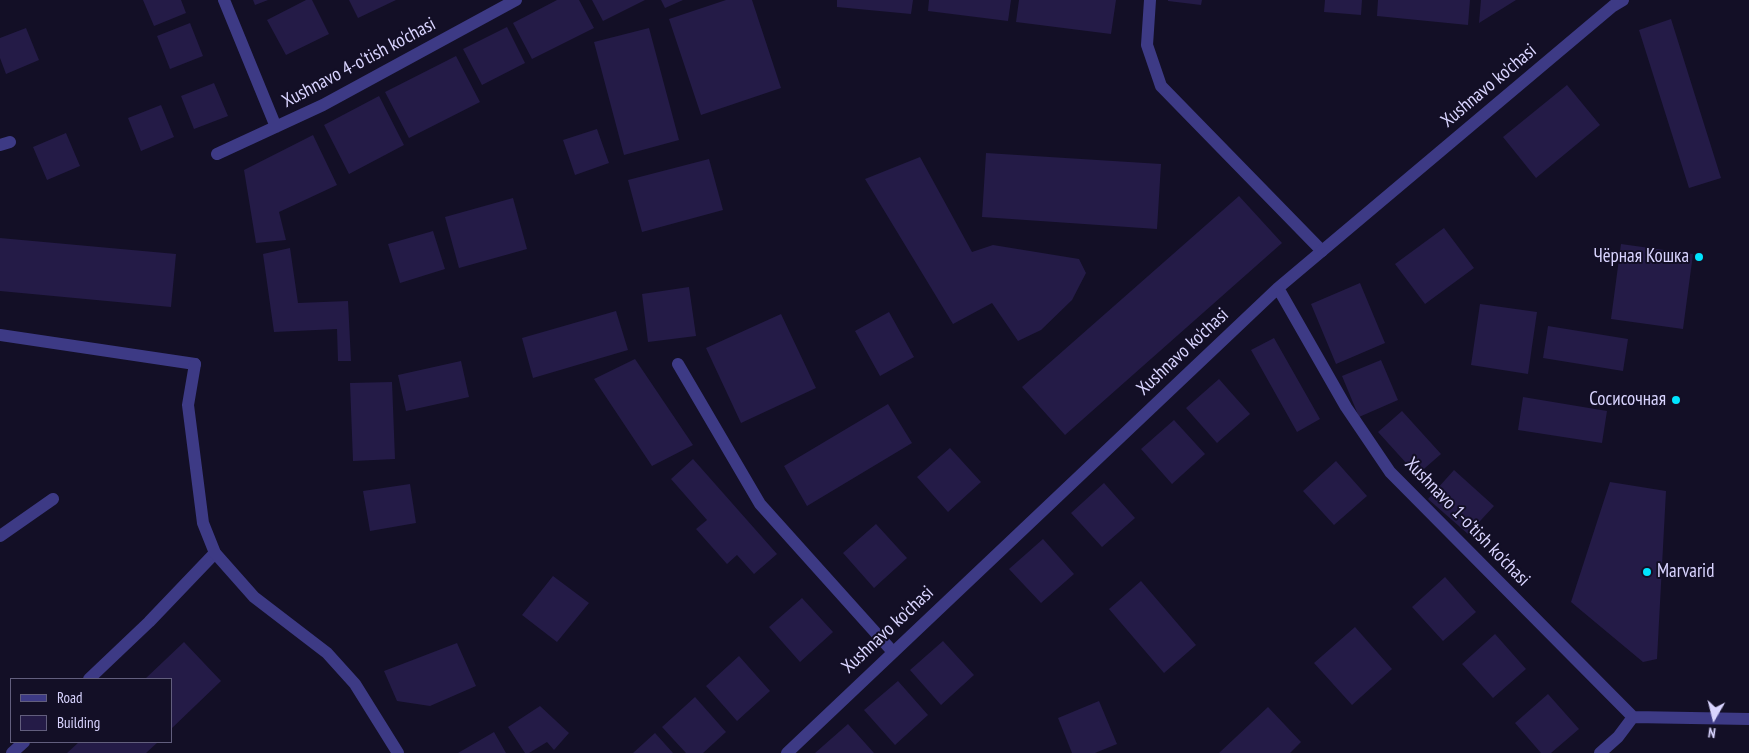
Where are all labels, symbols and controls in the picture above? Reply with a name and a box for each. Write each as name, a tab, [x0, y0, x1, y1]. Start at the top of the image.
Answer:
street label: Xushnavo 4-o'tish ko'chasi	[278, 13, 440, 113]
street label: Xushnavo ko'chasi	[1437, 40, 1541, 132]
place label: Чёрная Кошка	[1594, 246, 1689, 268]
marker: Чёрная Кошка	[1693, 251, 1705, 263]
street label: Xushnavo ko'chasi	[1132, 304, 1234, 400]
place label: Сосисочная	[1589, 389, 1666, 411]
marker: Сосисочная	[1670, 394, 1682, 406]
street label: Xushnavo 1-o'tish ko'chasi	[1400, 453, 1534, 591]
place label: Marvarid	[1657, 561, 1714, 583]
marker: Marvarid	[1641, 566, 1653, 578]
street label: Xushnavo ko'chasi	[837, 582, 939, 678]
legend	[10, 678, 172, 743]
text: Road	[57, 688, 83, 707]
north arrow	[1689, 693, 1739, 743]
text: Building	[57, 713, 100, 732]
text: N	[1707, 723, 1717, 742]

